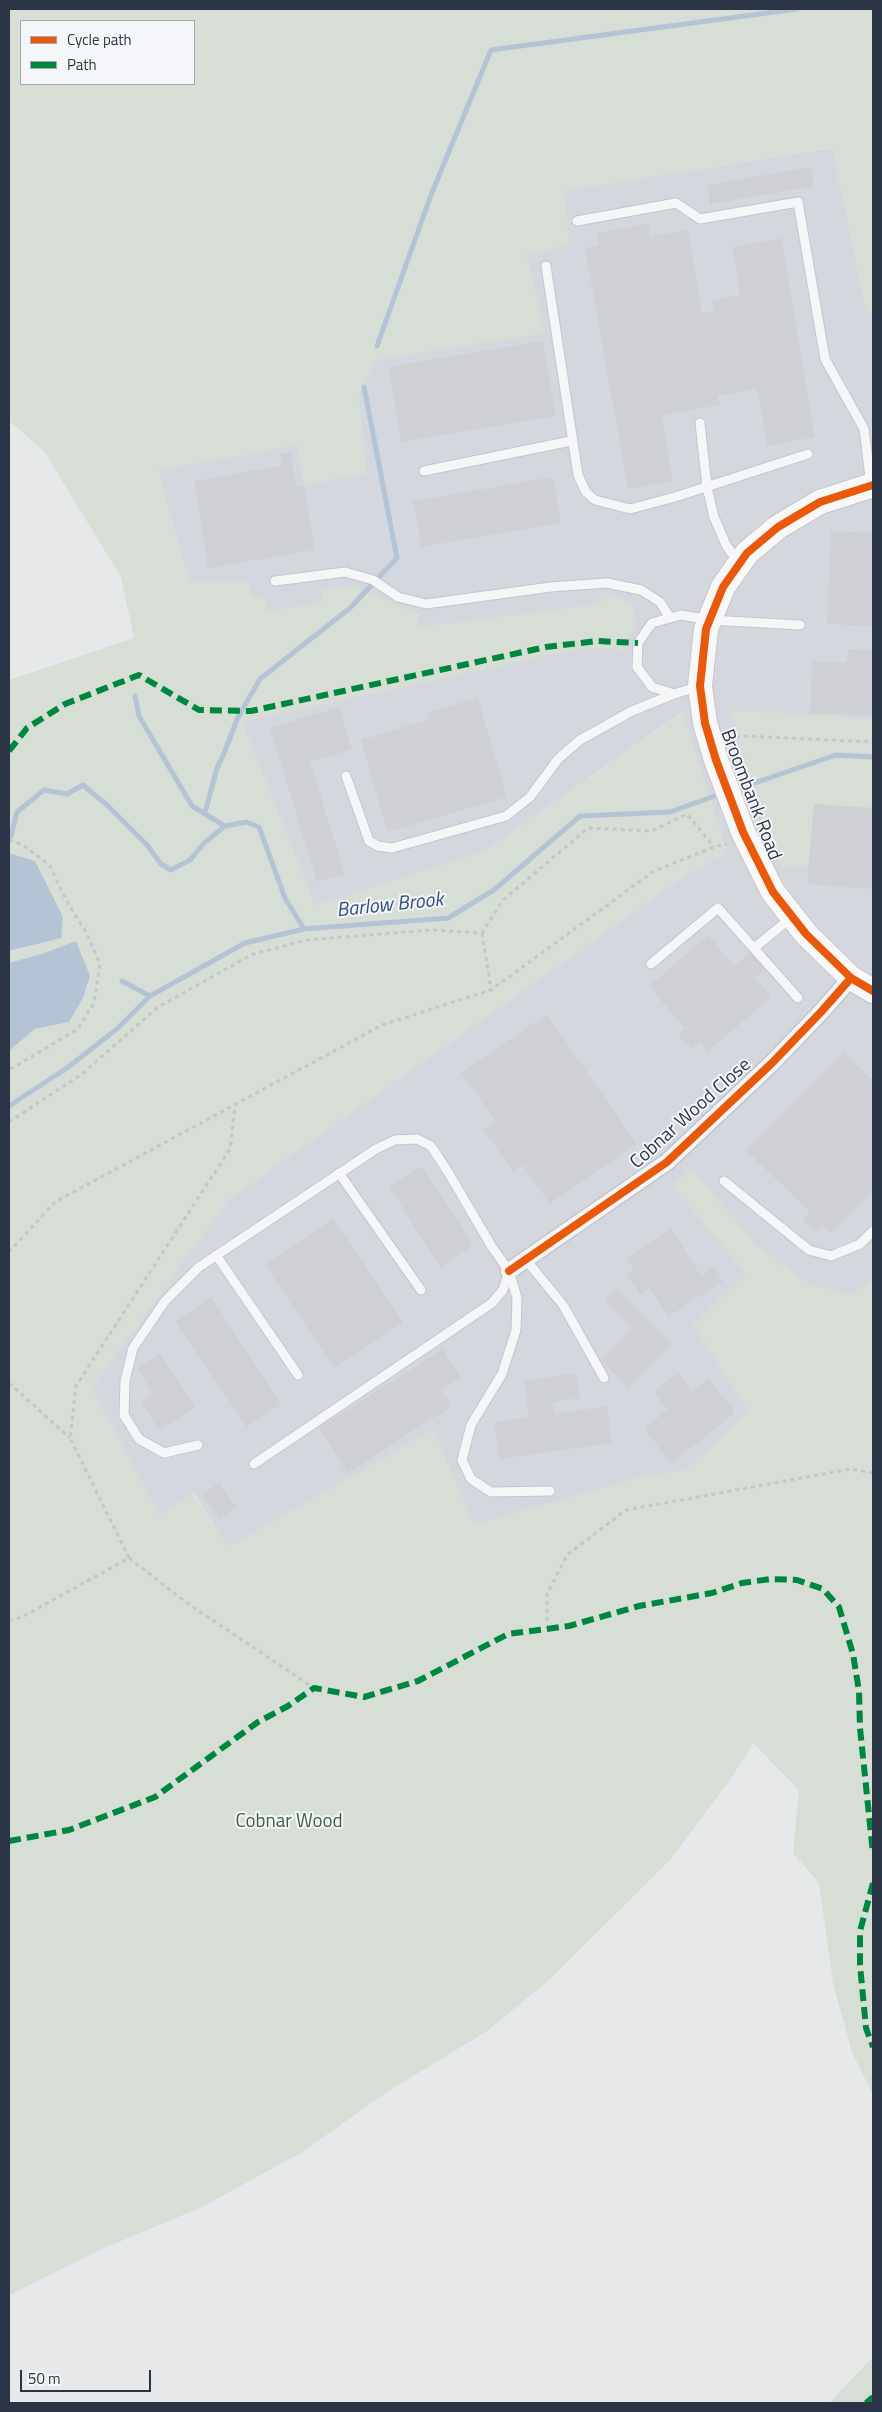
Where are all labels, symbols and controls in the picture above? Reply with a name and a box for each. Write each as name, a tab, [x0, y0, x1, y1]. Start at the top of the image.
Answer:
legend	[20, 20, 195, 85]
text: Cycle path	[67, 28, 132, 51]
text: Path	[67, 53, 97, 76]
street label: Broombank Road	[715, 726, 785, 864]
water label: Barlow Brook	[335, 888, 445, 924]
street label: Cobnar Wood Close	[626, 1054, 756, 1174]
park label: Cobnar Wood	[235, 1811, 343, 1833]
scale bar	[22, 2360, 154, 2392]
text: 50 m	[28, 2367, 61, 2390]

